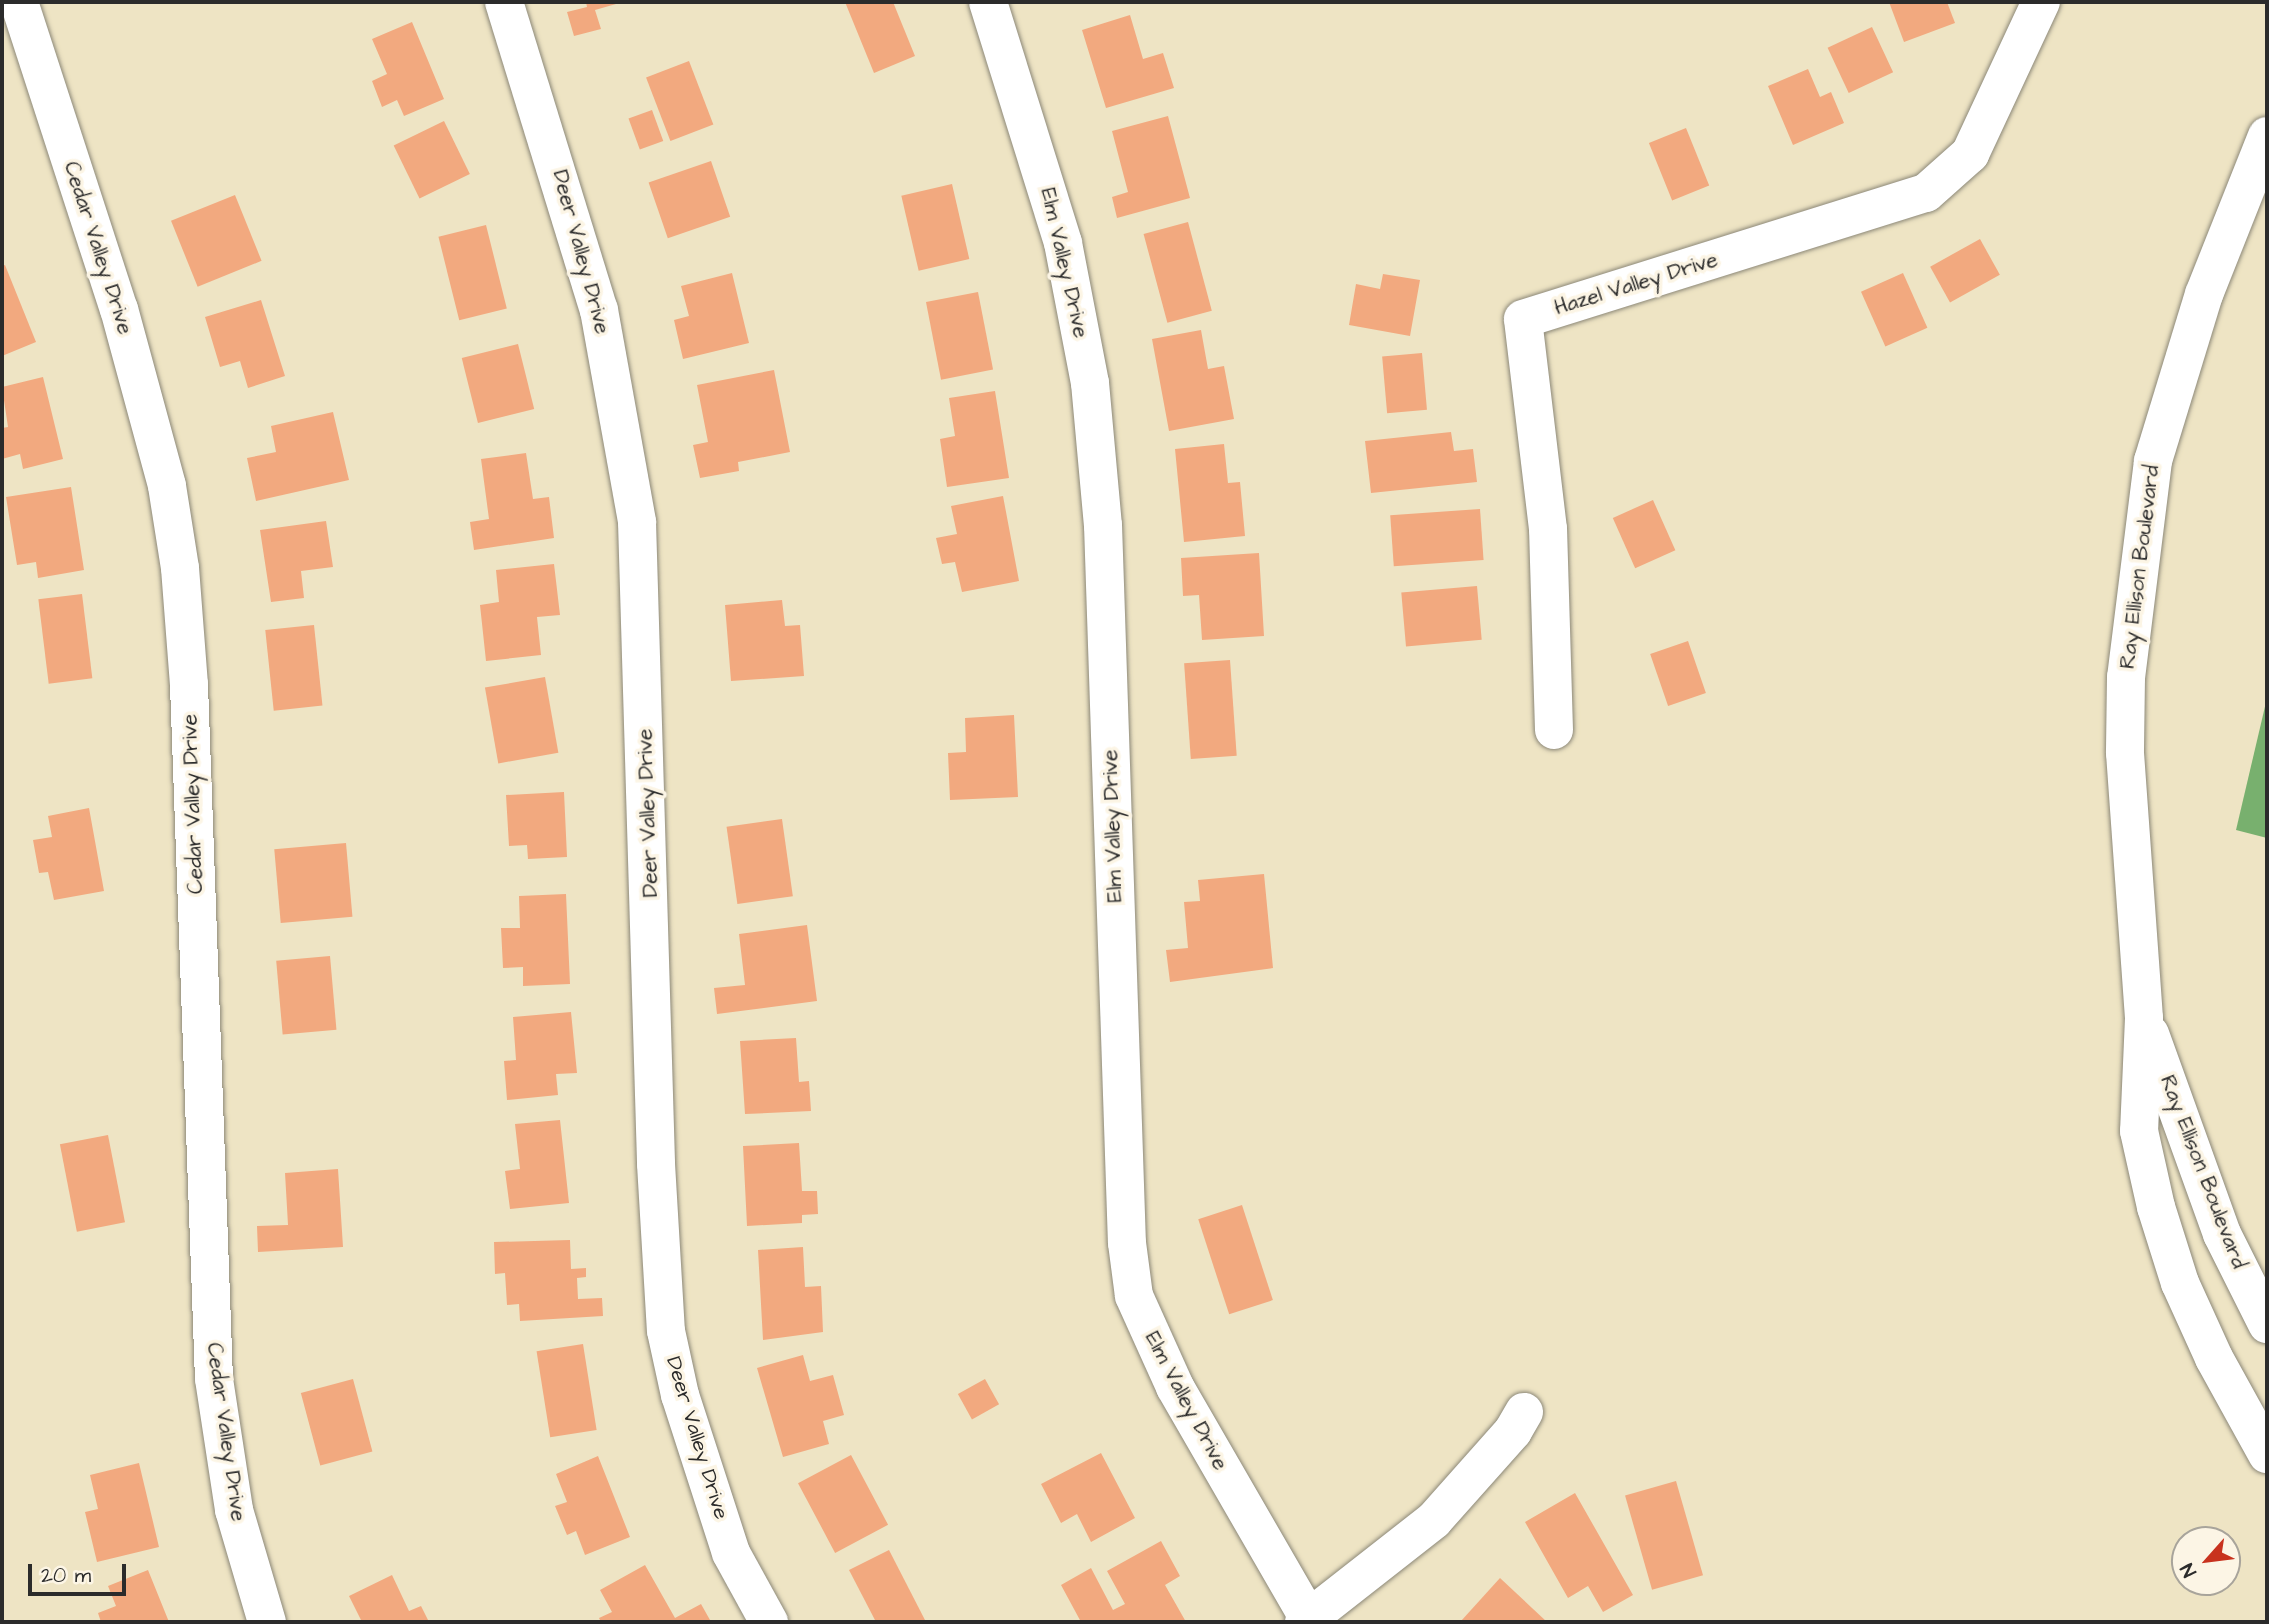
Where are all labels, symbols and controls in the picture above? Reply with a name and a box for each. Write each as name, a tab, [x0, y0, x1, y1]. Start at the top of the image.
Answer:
street label: Cedar Valley Drive	[58, 158, 138, 338]
street label: Deer Valley Drive	[547, 167, 615, 337]
street label: Elm Valley Drive	[1035, 186, 1093, 340]
street label: Hazel Valley Drive	[1551, 247, 1721, 321]
street label: Ray Ellison Boulevard	[2115, 464, 2165, 670]
street label: Cedar Valley Drive	[177, 714, 209, 894]
street label: Deer Valley Drive	[632, 728, 664, 898]
street label: Elm Valley Drive	[1098, 749, 1128, 903]
street label: Ray Ellison Boulevard	[2154, 1072, 2252, 1272]
street label: Elm Valley Drive	[1139, 1328, 1233, 1474]
street label: Cedar Valley Drive	[201, 1341, 251, 1523]
street label: Deer Valley Drive	[660, 1354, 734, 1522]
north arrow	[2171, 1526, 2241, 1596]
scale bar	[32, 1550, 130, 1594]
text: N	[2174, 1559, 2204, 1582]
text: 20 m	[41, 1561, 91, 1590]

